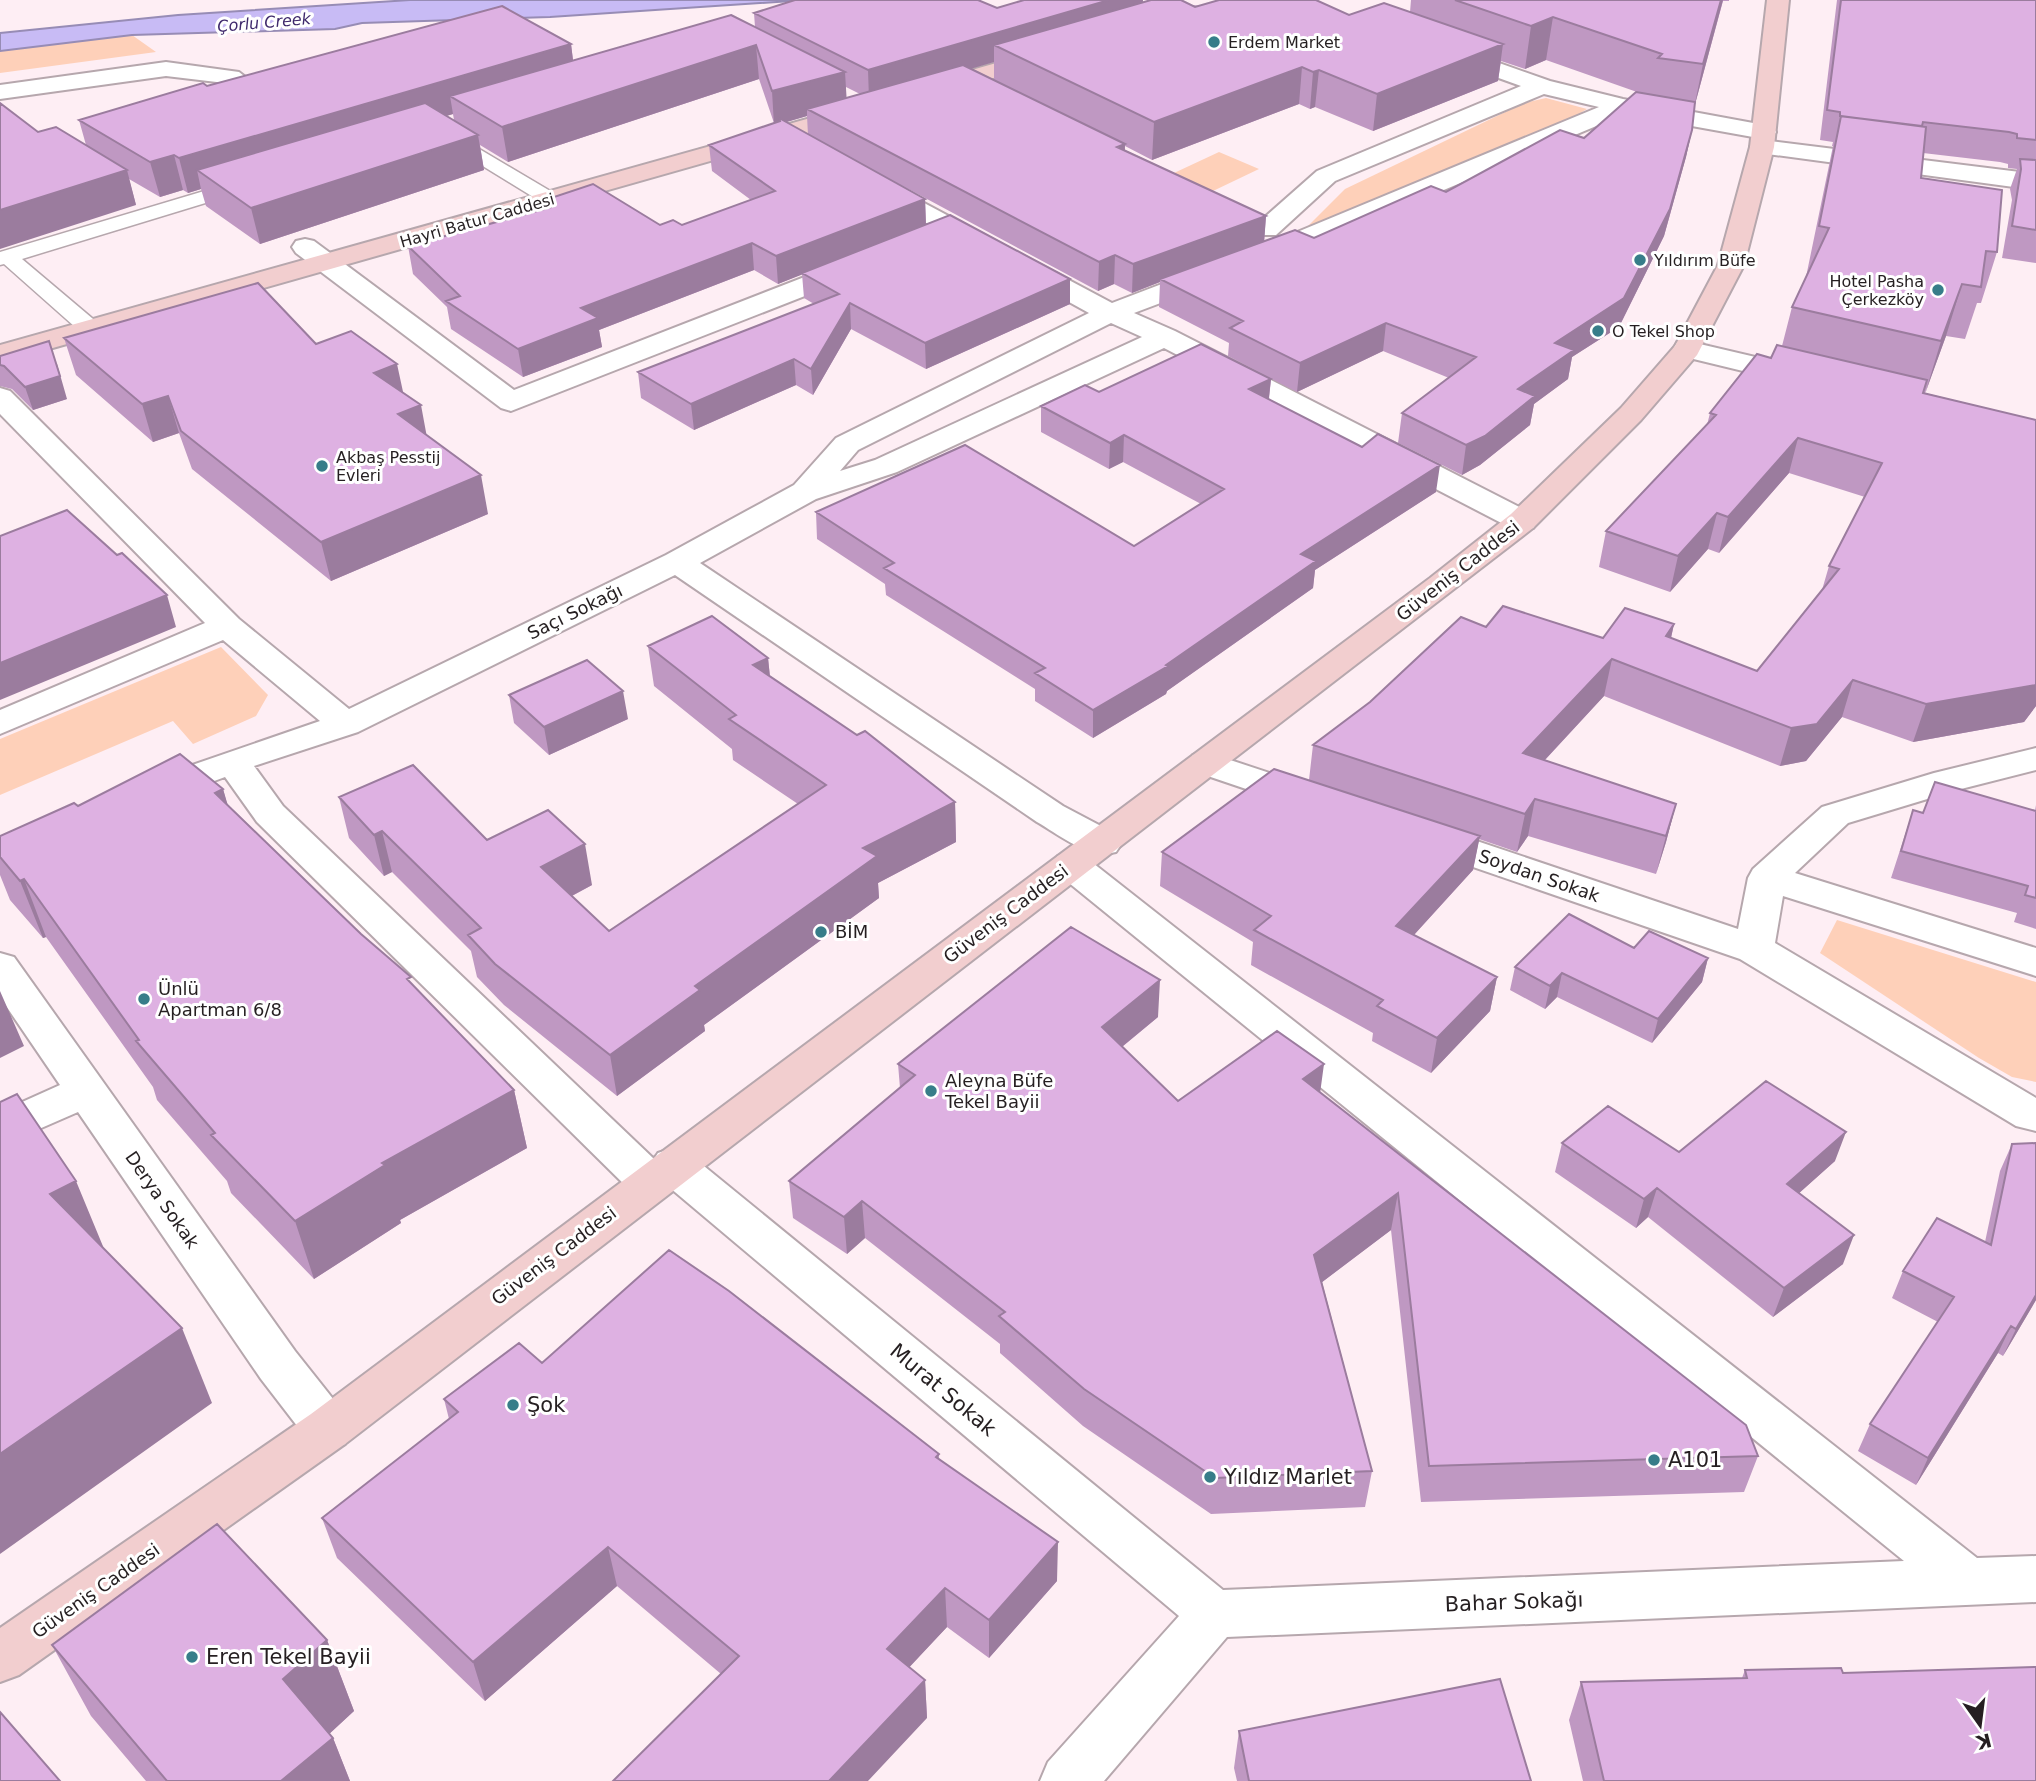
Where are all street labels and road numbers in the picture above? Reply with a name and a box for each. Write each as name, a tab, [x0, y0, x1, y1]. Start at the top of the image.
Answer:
street label: Hayri Batur Caddesi	[398, 189, 557, 252]
street label: Güveniş Caddesi	[1392, 516, 1523, 625]
street label: Saçı Sokağı	[524, 580, 626, 644]
street label: Soydan Sokak	[1476, 845, 1603, 906]
street label: Güveniş Caddesi	[939, 860, 1072, 967]
street label: Derya Sokak	[121, 1147, 204, 1253]
street label: Güveniş Caddesi	[487, 1202, 620, 1309]
street label: Murat Sokak	[885, 1339, 1001, 1442]
street label: Güveniş Caddesi	[28, 1539, 163, 1642]
street label: Bahar Sokağı	[1444, 1588, 1584, 1616]

